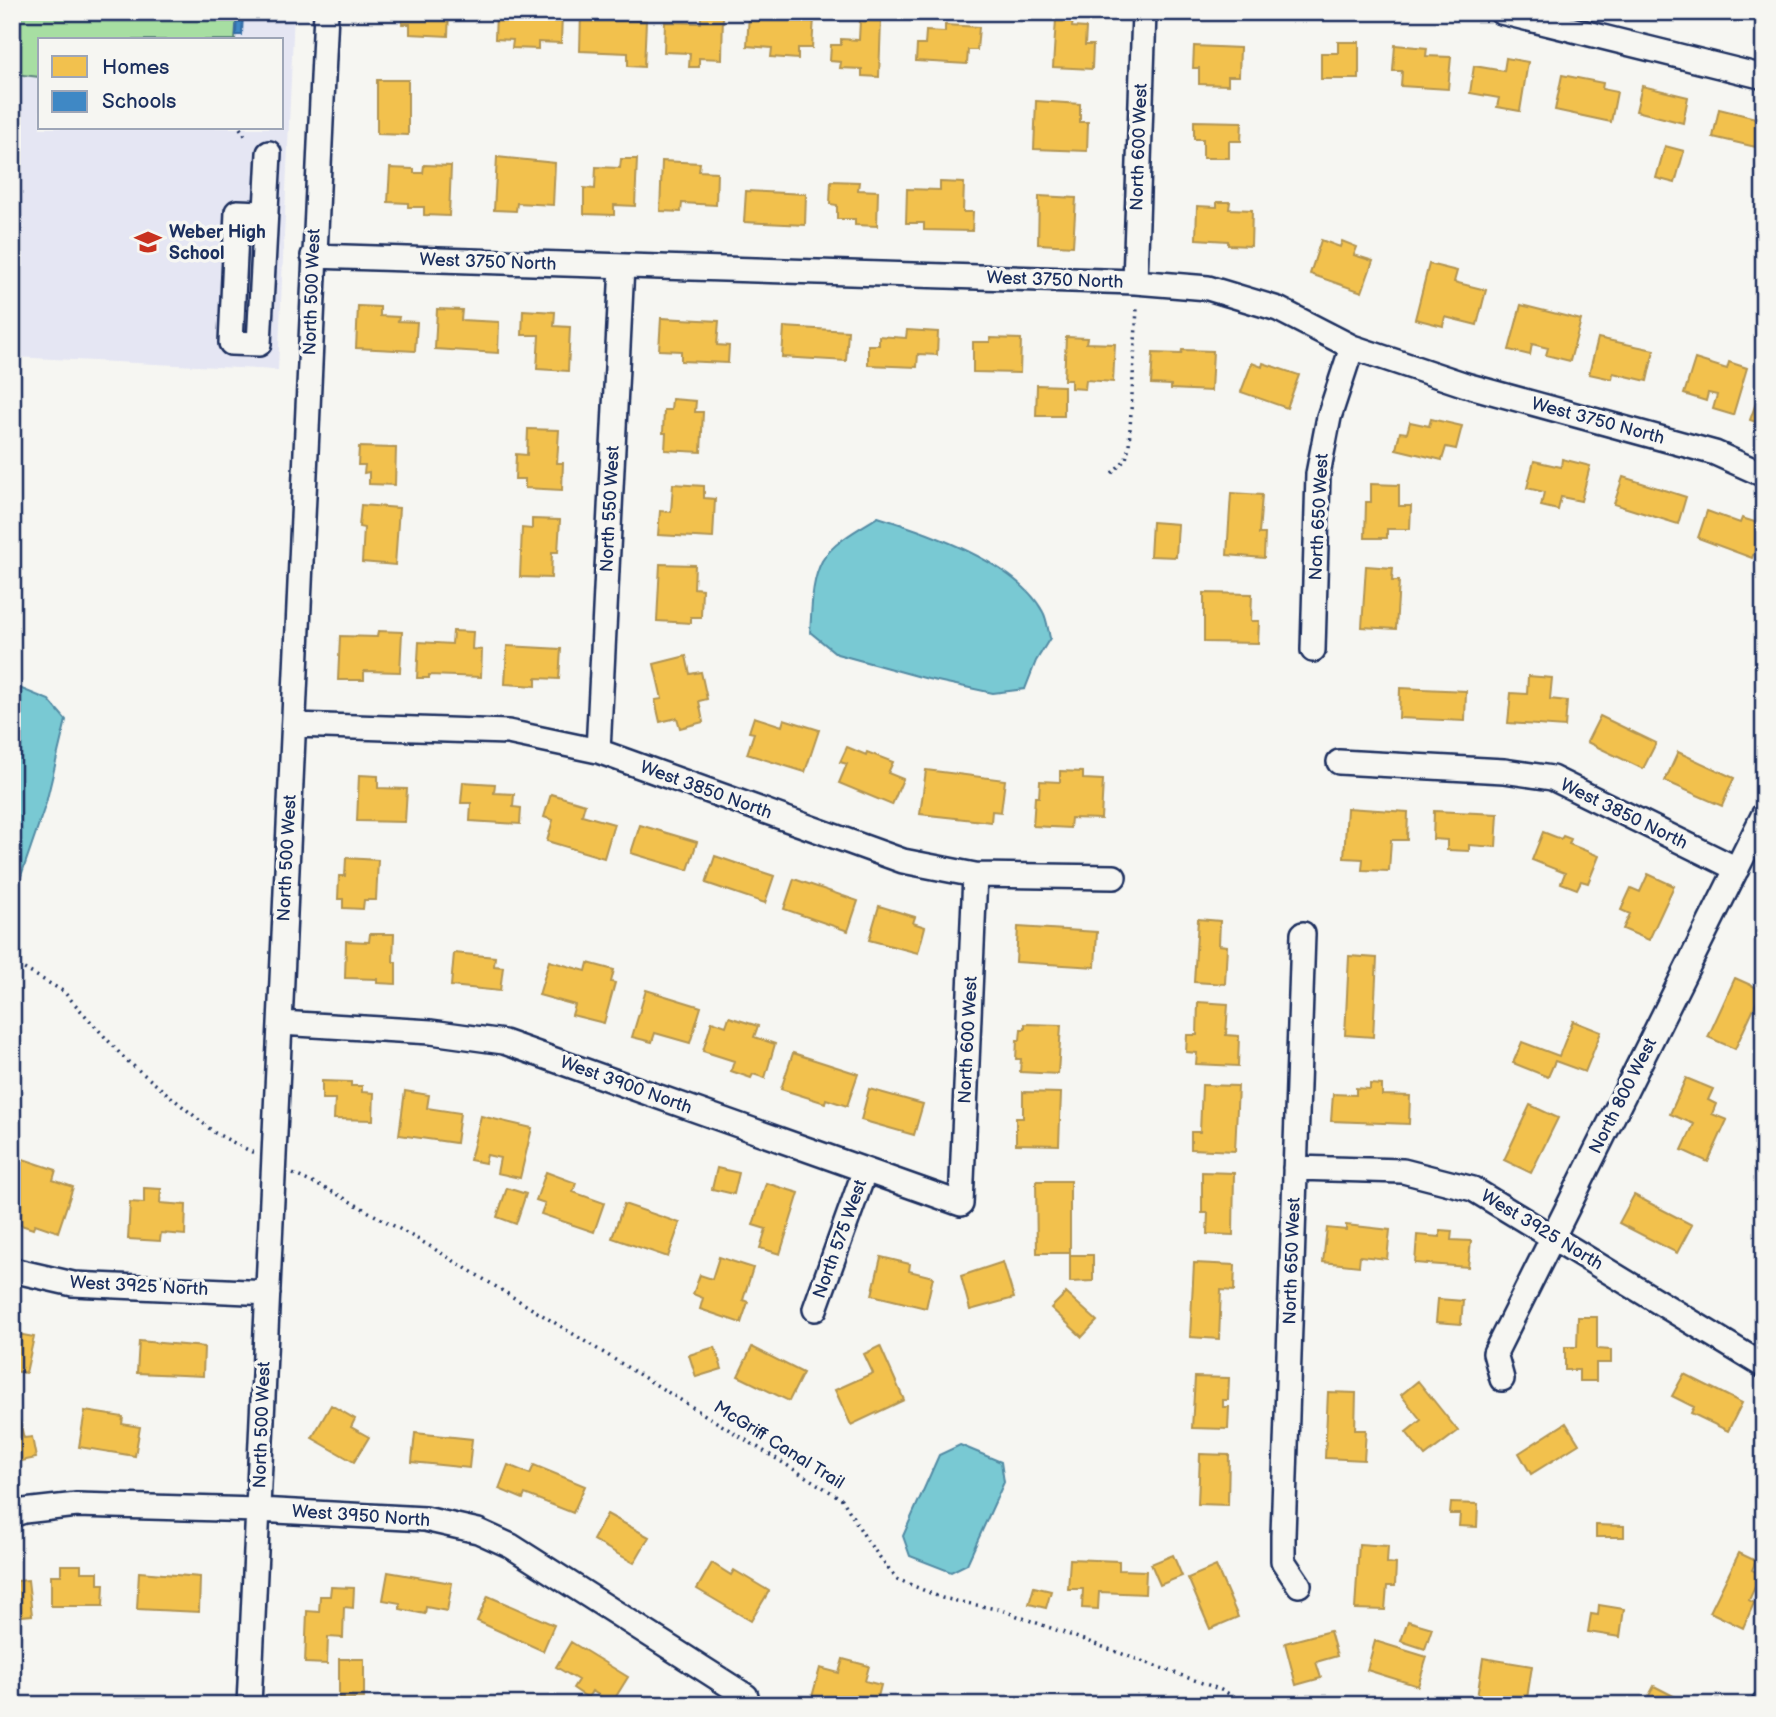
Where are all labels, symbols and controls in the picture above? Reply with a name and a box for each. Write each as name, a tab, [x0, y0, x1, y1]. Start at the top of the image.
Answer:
legend	[38, 38, 284, 130]
text: Homes	[102, 55, 170, 80]
street label: North 600 West	[1126, 82, 1152, 211]
text: Schools	[102, 89, 176, 114]
place label: Weber High School	[169, 222, 266, 264]
school or university icon: Weber High School	[133, 227, 163, 257]
street label: North 500 West	[299, 228, 325, 356]
street label: West 3750 North	[419, 249, 557, 275]
street label: West 3750 North	[986, 267, 1124, 293]
street label: West 3750 North	[1529, 393, 1667, 449]
street label: North 550 West	[596, 445, 624, 573]
street label: North 650 West	[1305, 452, 1333, 581]
street label: West 3850 North	[637, 756, 775, 824]
street label: West 3850 North	[1557, 774, 1691, 854]
street label: North 500 West	[273, 794, 301, 922]
street label: North 600 West	[954, 975, 982, 1104]
street label: North 800 West	[1585, 1034, 1661, 1157]
street label: West 3900 North	[557, 1051, 695, 1119]
street label: North 575 West	[809, 1176, 871, 1301]
street label: West 3925 North	[1477, 1185, 1607, 1275]
street label: North 650 West	[1279, 1197, 1305, 1325]
street label: West 3925 North	[69, 1272, 209, 1300]
street label: North 500 West	[249, 1361, 275, 1489]
street label: McGriff Canal Trail	[710, 1396, 848, 1494]
street label: West 3950 North	[291, 1501, 431, 1531]

